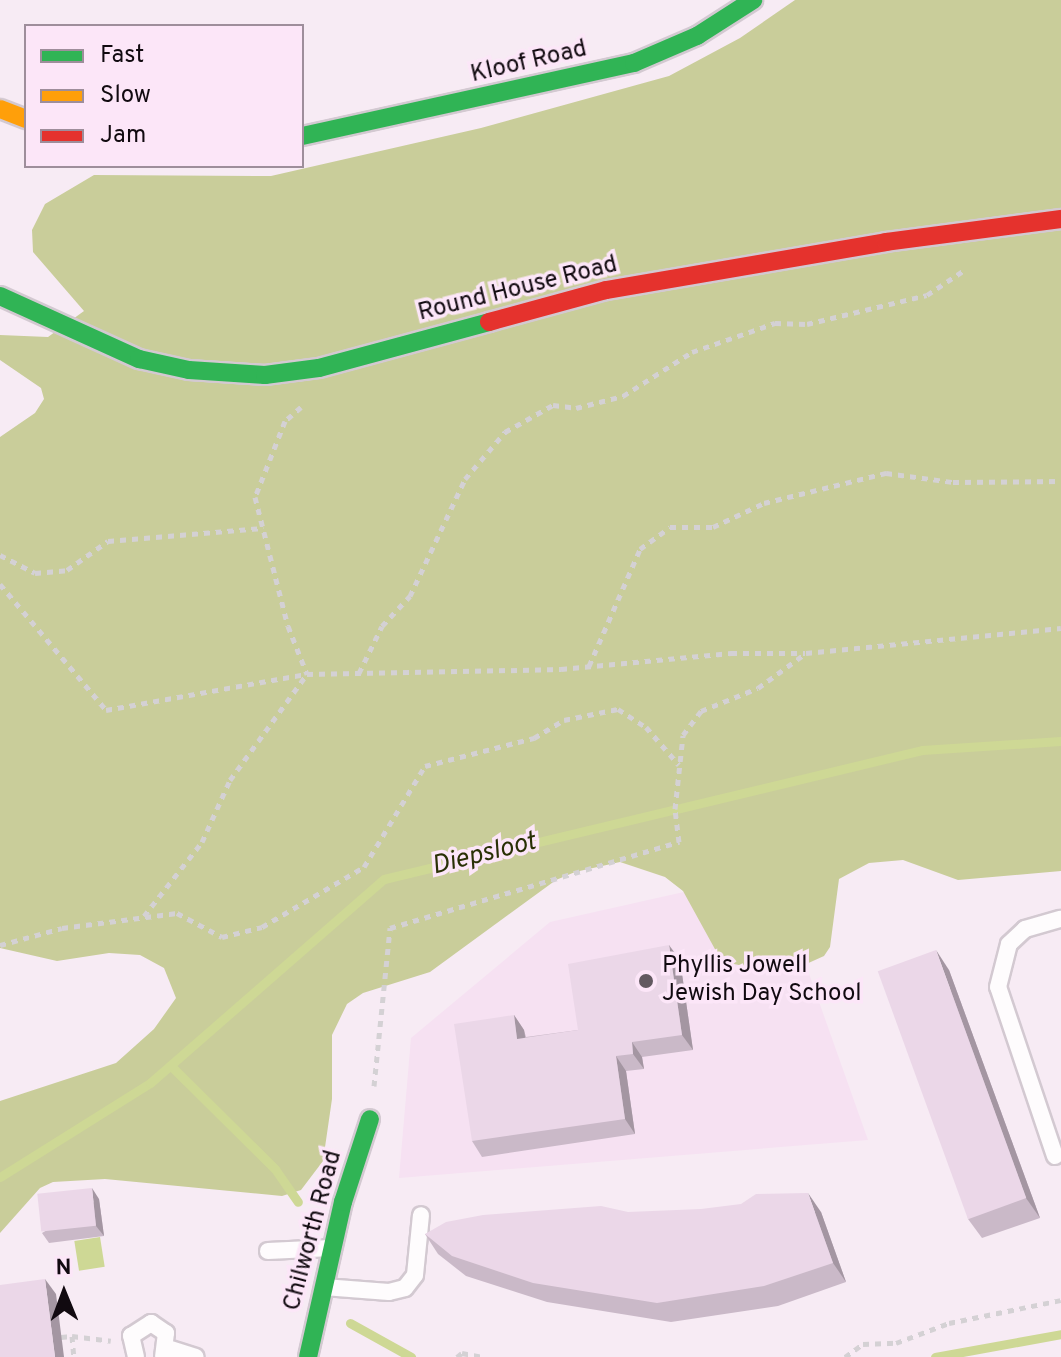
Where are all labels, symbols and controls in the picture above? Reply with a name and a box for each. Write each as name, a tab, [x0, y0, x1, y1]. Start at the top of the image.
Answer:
legend	[24, 24, 304, 168]
street label: Kloof Road	[468, 36, 590, 90]
text: Fast	[100, 41, 144, 71]
text: Slow	[100, 81, 151, 111]
text: Jam	[100, 121, 146, 151]
street label: Round House Road	[415, 251, 621, 329]
water label: Diepsloot	[429, 827, 539, 883]
place label: Phyllis Jowell Jewish Day School	[662, 953, 862, 1009]
marker: Phyllis Jowell Jewish Day School	[637, 972, 655, 990]
street label: Chilworth Road	[279, 1148, 349, 1314]
north arrow	[24, 1253, 104, 1333]
text: N	[55, 1255, 72, 1282]

